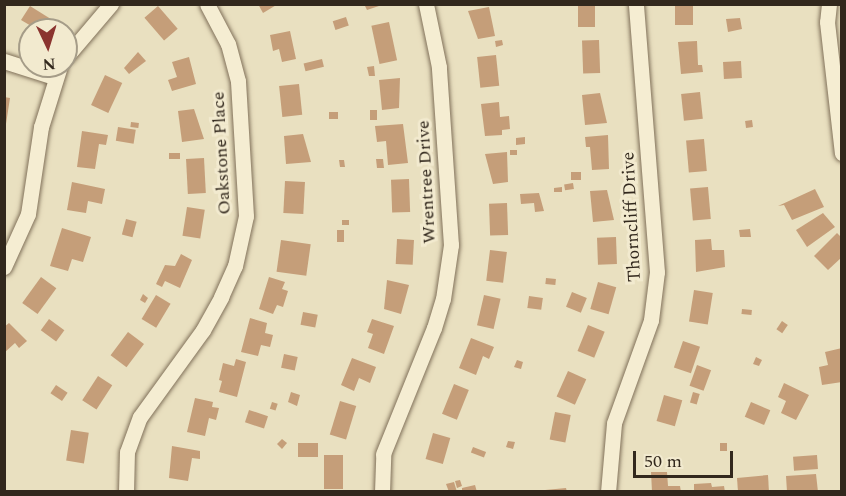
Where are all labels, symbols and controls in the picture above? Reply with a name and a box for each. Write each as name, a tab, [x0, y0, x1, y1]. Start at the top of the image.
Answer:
north arrow	[18, 18, 78, 78]
text: N	[42, 52, 56, 76]
street label: Oakstone Place	[208, 91, 236, 215]
street label: Wrentree Drive	[413, 120, 441, 244]
street label: Thorncliff Drive	[618, 151, 646, 283]
scale bar	[636, 439, 736, 477]
text: 50 m	[644, 448, 682, 475]

